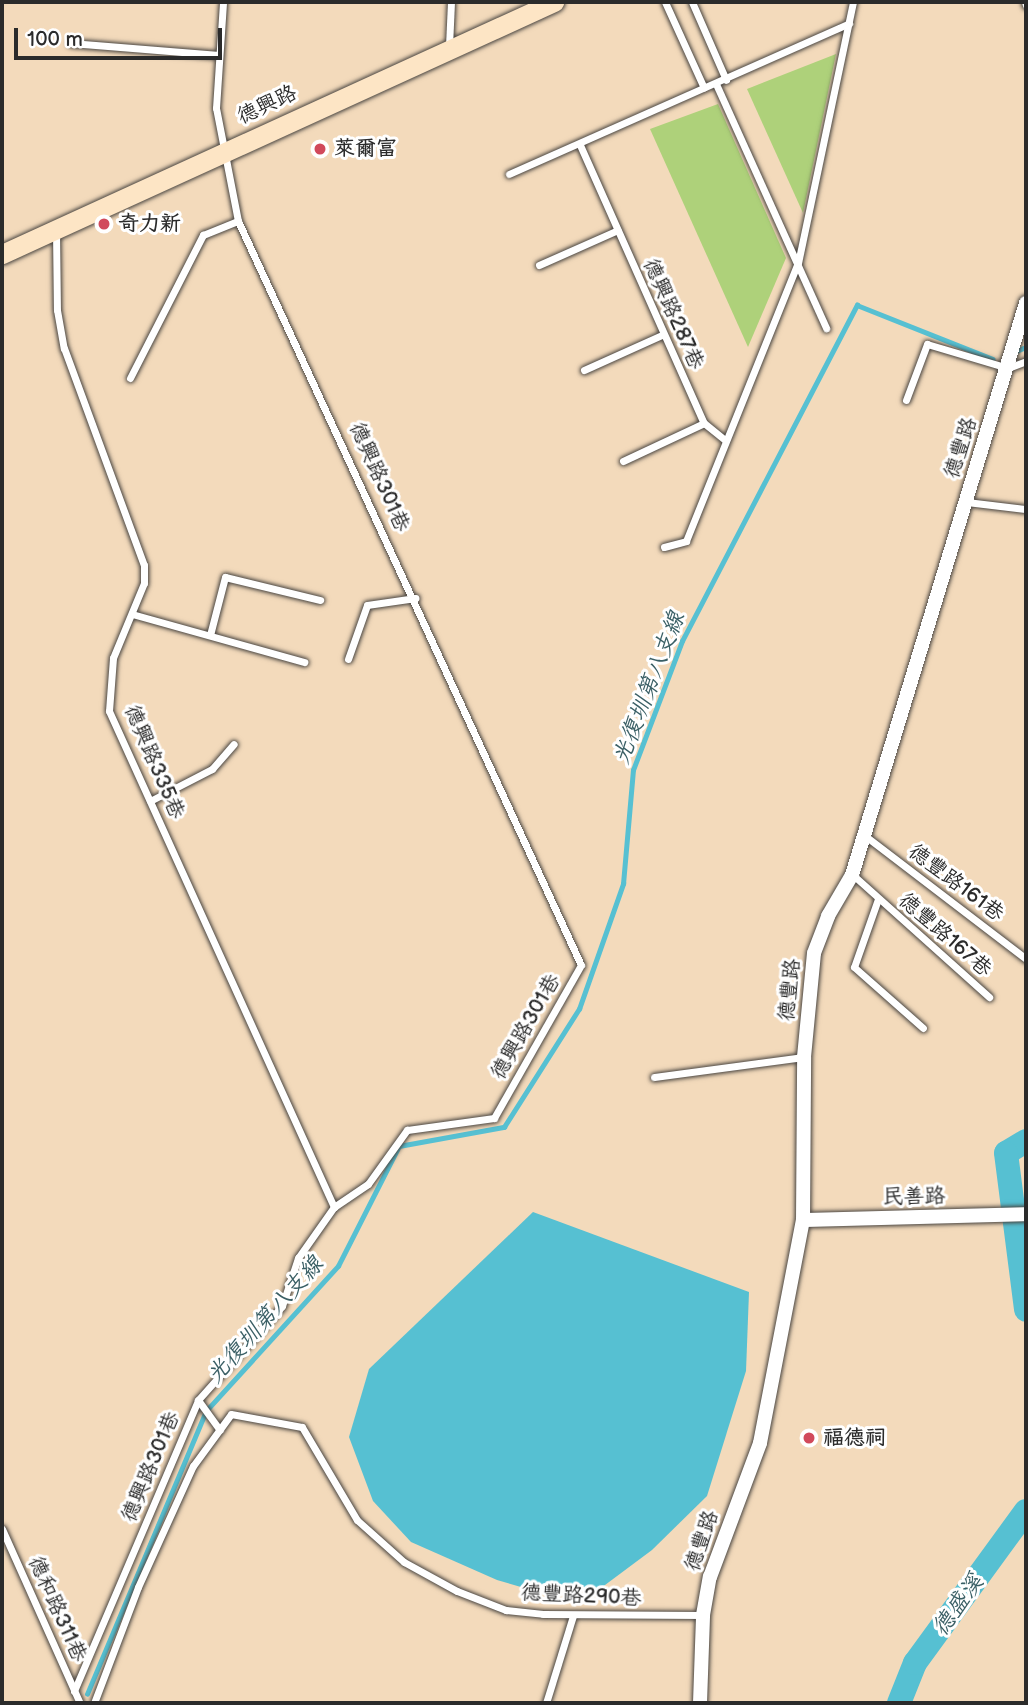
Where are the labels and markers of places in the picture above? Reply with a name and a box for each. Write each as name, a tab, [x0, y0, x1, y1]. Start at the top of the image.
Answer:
place label: 萊爾富	[334, 136, 397, 162]
marker: 萊爾富	[312, 141, 328, 157]
place label: 奇力新	[118, 211, 181, 237]
marker: 奇力新	[96, 216, 112, 232]
place label: 福德祠	[823, 1425, 886, 1451]
marker: 福德祠	[801, 1430, 817, 1446]

